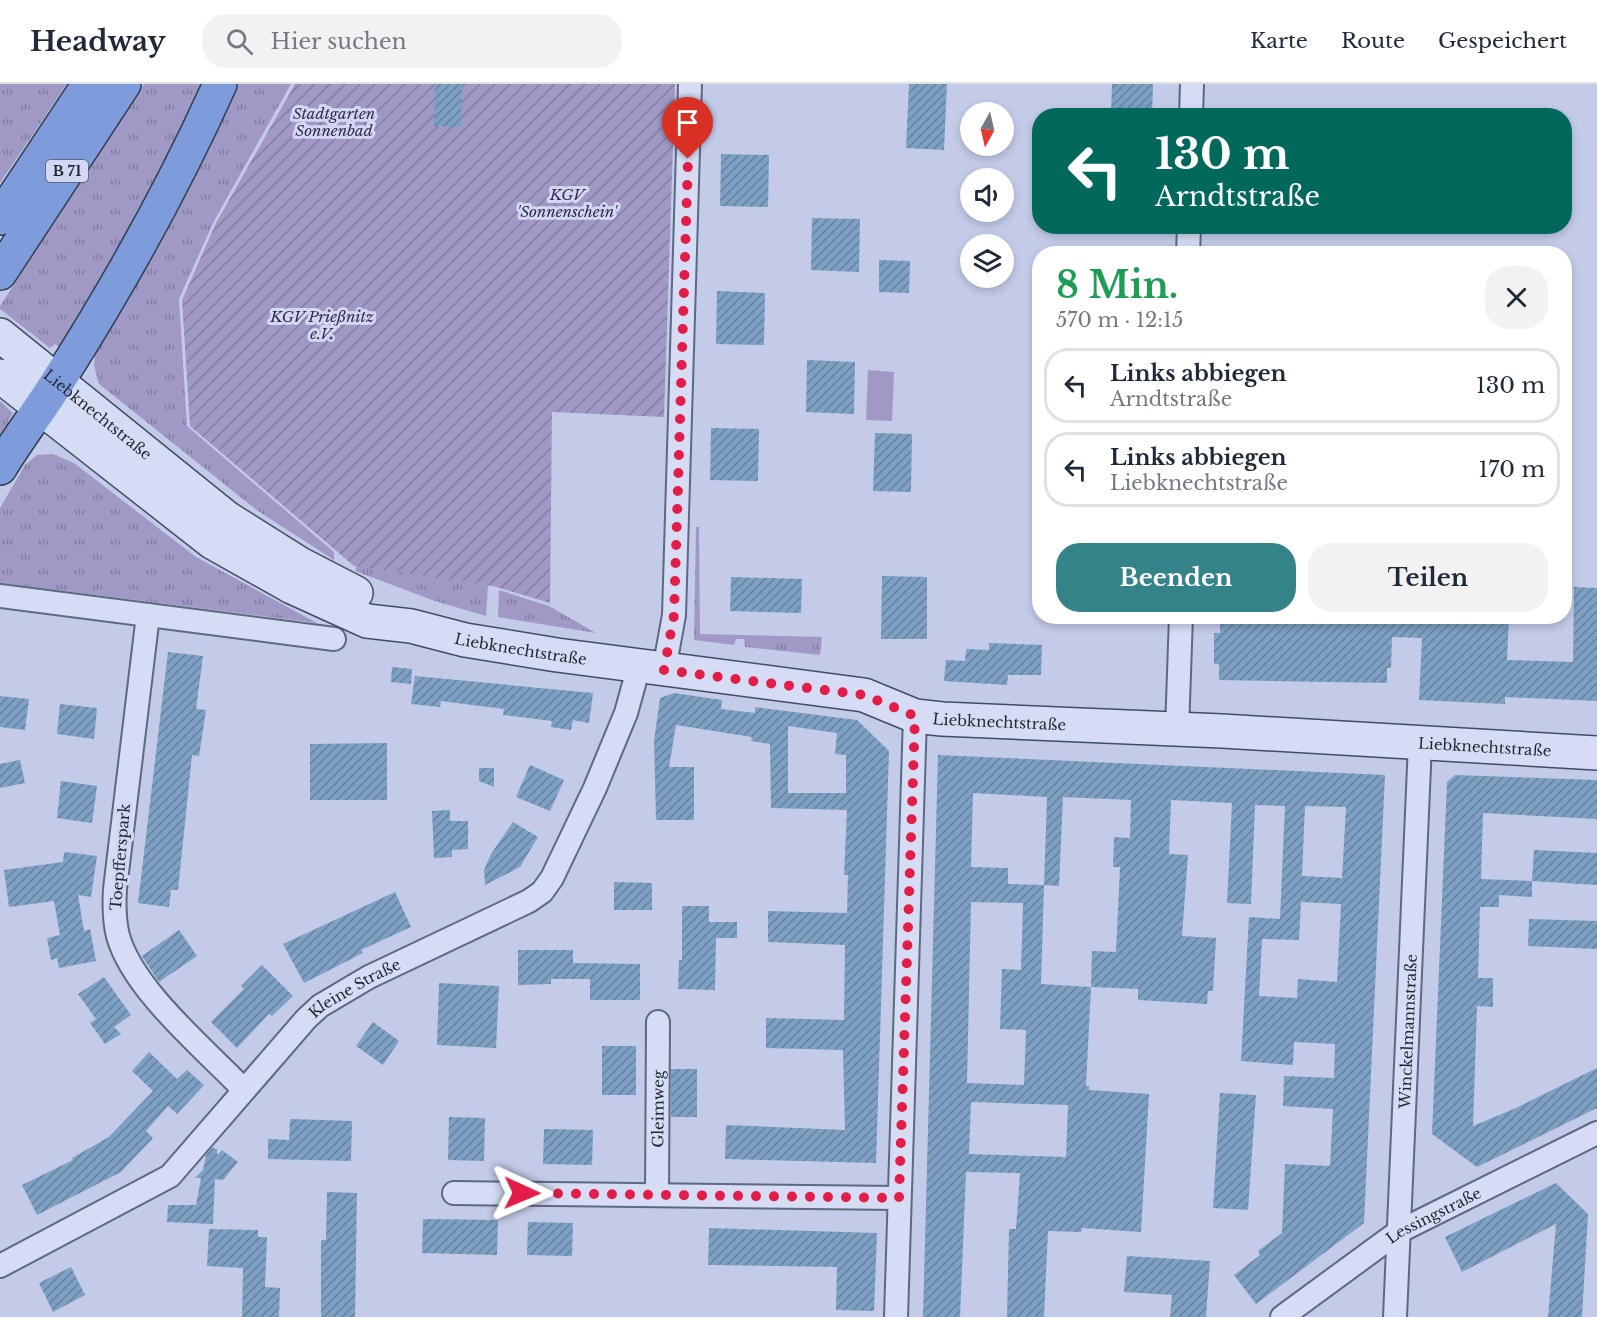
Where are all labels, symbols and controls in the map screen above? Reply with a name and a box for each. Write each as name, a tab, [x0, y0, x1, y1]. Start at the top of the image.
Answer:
search box	[202, 14, 622, 68]
text: Headway	[30, 24, 166, 59]
icon: search	[223, 25, 256, 58]
text: Hier suchen	[271, 28, 407, 55]
text: Karte	[1250, 28, 1308, 54]
text: Route	[1341, 28, 1405, 54]
text: Gespeichert	[1438, 28, 1567, 54]
pin	[662, 97, 713, 159]
north arrow	[960, 102, 1014, 156]
map controls	[960, 102, 1014, 288]
park label: Stadtgarten Sonnenbad	[293, 104, 375, 140]
icon: arrive	[671, 106, 704, 139]
text: 130 m	[1155, 128, 1289, 180]
icon: left	[1056, 132, 1134, 210]
road number: B 71	[46, 160, 88, 182]
button: sound	[960, 168, 1014, 222]
text: Arndtstraße	[1155, 180, 1320, 213]
park label: KGV 'Sonnenschein'	[517, 185, 619, 221]
button: layers	[960, 234, 1014, 288]
text: 8 Min.	[1056, 263, 1178, 308]
button: close	[1485, 266, 1548, 329]
park label: KGV Prießnitz e.V.	[269, 307, 374, 343]
text: 570 m · 12:15	[1056, 308, 1183, 332]
text: Links abbiegen	[1110, 360, 1287, 387]
street label: Liebknechtstraße	[40, 365, 156, 463]
icon: left	[1059, 369, 1092, 402]
text: 130 m	[1476, 372, 1545, 399]
text: Arndtstraße	[1110, 387, 1232, 411]
text: Links abbiegen	[1110, 444, 1287, 471]
icon: left	[1059, 453, 1092, 486]
text: 170 m	[1479, 456, 1545, 483]
text: Liebknechtstraße	[1110, 471, 1288, 495]
button: Beenden	[1056, 543, 1296, 612]
button: Teilen	[1308, 543, 1548, 612]
street label: Liebknechtstraße	[453, 628, 588, 668]
street label: Liebknechtstraße	[932, 709, 1066, 734]
street label: Liebknechtstraße	[1418, 733, 1552, 760]
street label: Toepfferspark	[106, 802, 134, 911]
street label: Winckelmannstraße	[1395, 953, 1420, 1110]
street label: Kleine Straße	[304, 954, 403, 1022]
street label: Gleimweg	[648, 1069, 667, 1148]
position arrow	[490, 1161, 554, 1225]
street label: Lessingstraße	[1382, 1183, 1484, 1247]

